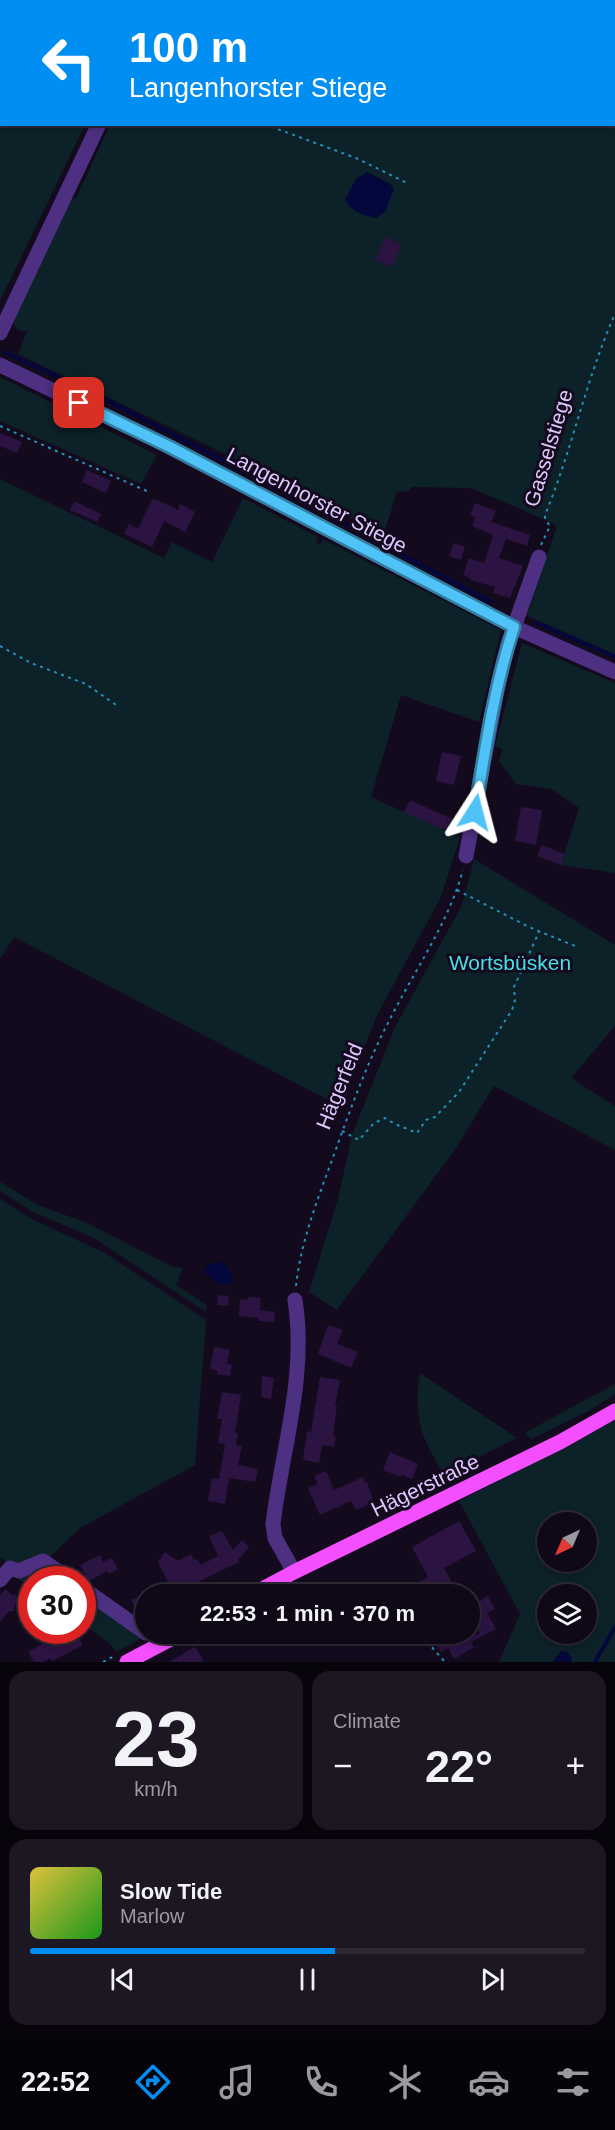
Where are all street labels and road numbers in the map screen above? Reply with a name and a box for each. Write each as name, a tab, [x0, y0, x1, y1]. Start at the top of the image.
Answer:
street label: Gasselstiege	[519, 387, 577, 509]
street label: Langenhorster Stiege	[223, 443, 411, 557]
street label: Hägerfeld	[311, 1039, 367, 1133]
street label: Hägerstraße	[368, 1449, 482, 1521]

